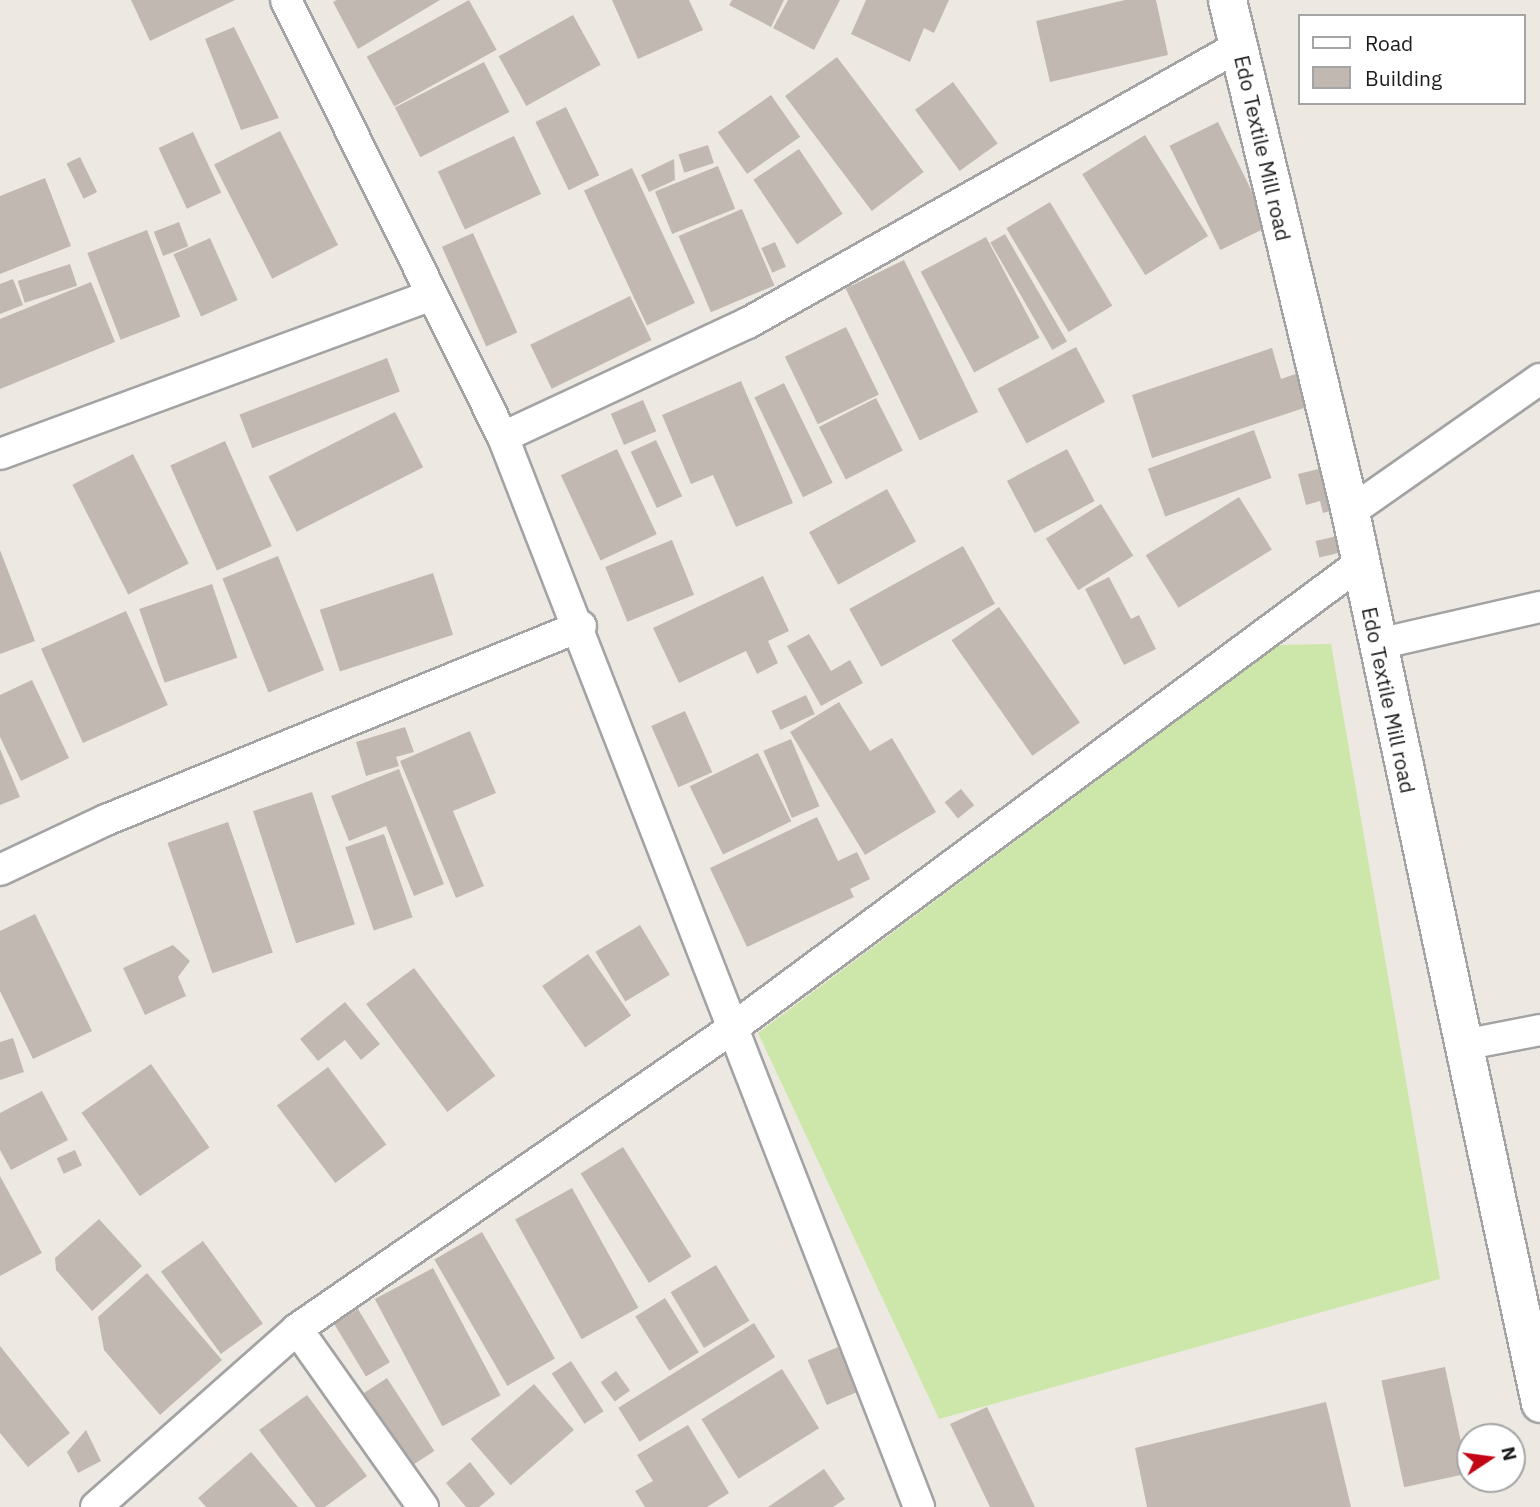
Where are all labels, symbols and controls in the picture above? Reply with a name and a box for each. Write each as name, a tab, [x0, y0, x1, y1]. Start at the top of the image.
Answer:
legend	[1298, 14, 1526, 105]
text: Road	[1365, 29, 1413, 57]
street label: Edo Textile Mill road	[1229, 53, 1297, 243]
text: Building	[1365, 64, 1442, 92]
street label: Edo Textile Mill road	[1357, 605, 1421, 795]
north arrow	[1456, 1423, 1526, 1493]
text: N	[1496, 1444, 1523, 1463]

